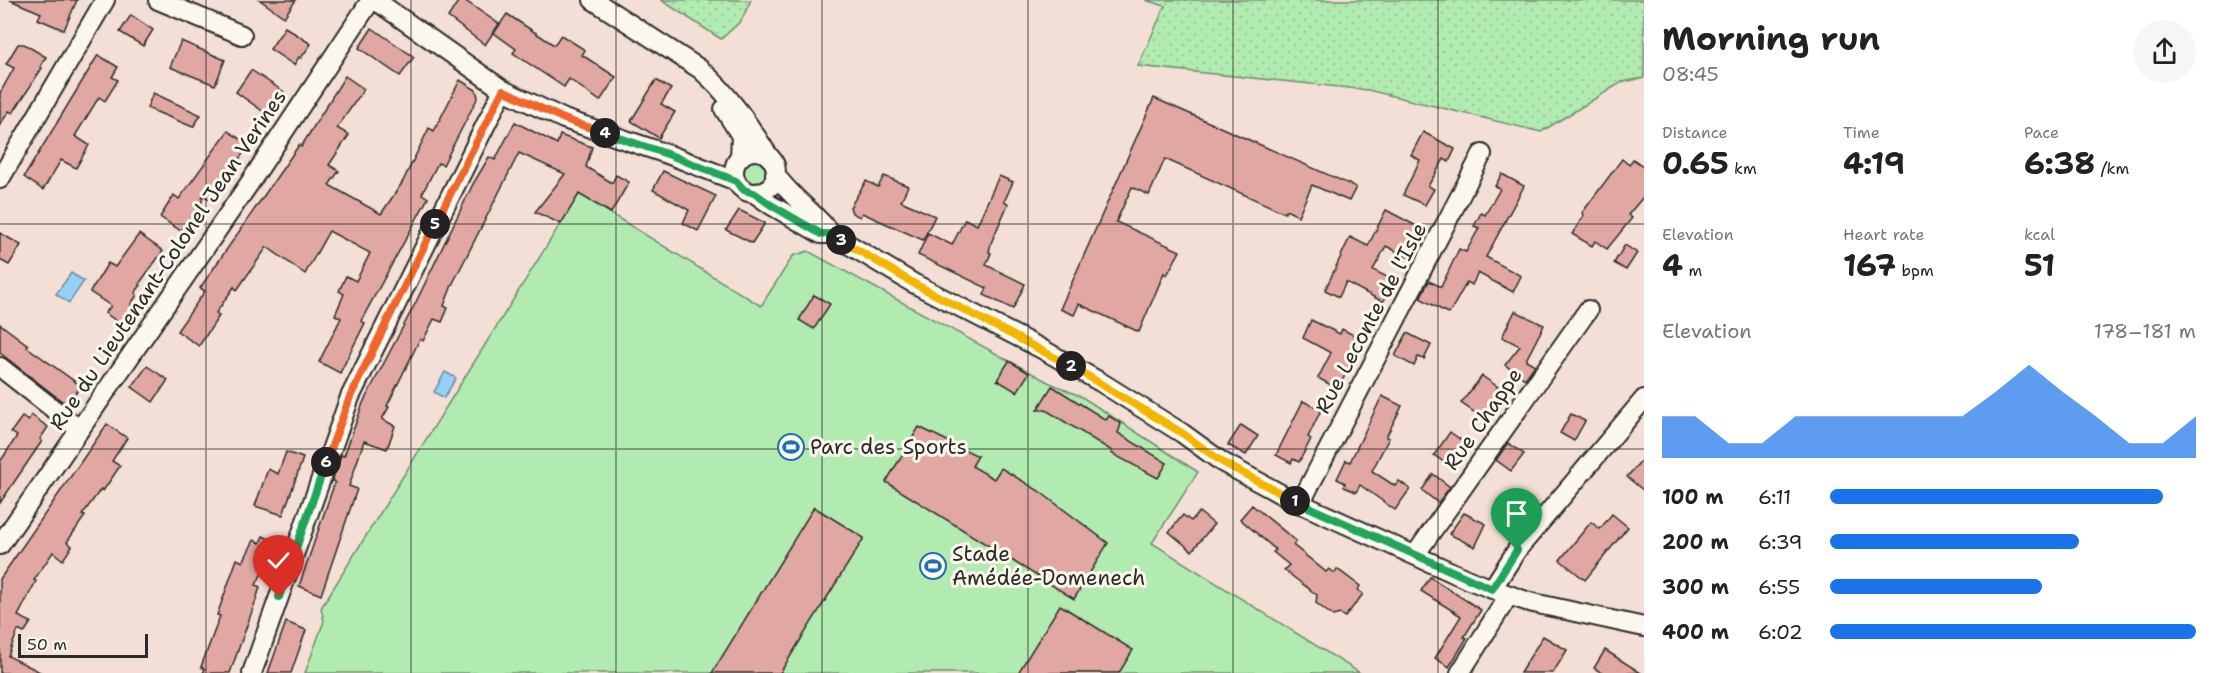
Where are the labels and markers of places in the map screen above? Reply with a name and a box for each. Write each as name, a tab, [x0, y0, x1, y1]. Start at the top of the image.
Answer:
pin: 4	[590, 118, 620, 148]
pin: 5	[420, 209, 450, 239]
pin: 3	[826, 225, 856, 255]
pin: 2	[1056, 351, 1086, 381]
sports icon: Parc des Sports	[776, 432, 806, 462]
place label: Parc des Sports	[810, 433, 967, 461]
pin: 6	[311, 447, 341, 477]
pin: 1	[1280, 486, 1310, 516]
pin	[1491, 488, 1542, 550]
pin	[253, 535, 304, 597]
place label: Stade Amédée-Domenech	[952, 540, 1145, 592]
sports icon: Stade Amédée-Domenech	[918, 551, 948, 581]

